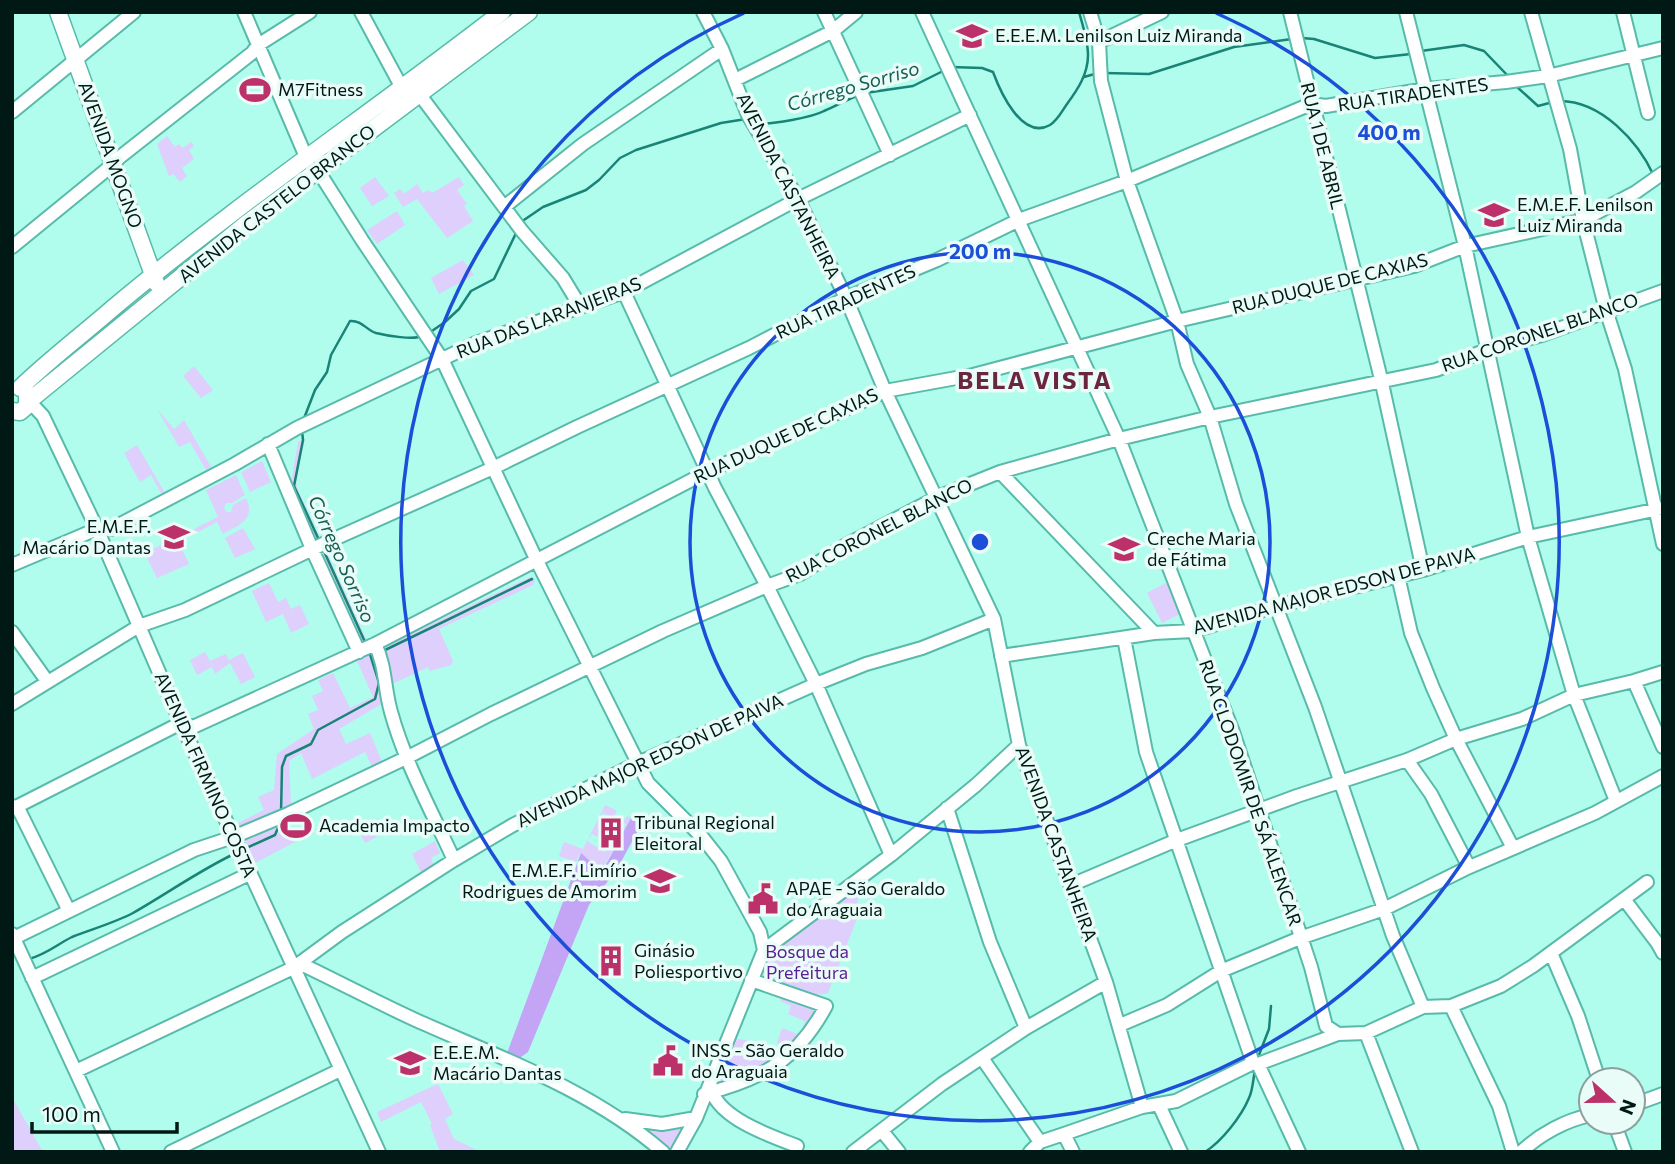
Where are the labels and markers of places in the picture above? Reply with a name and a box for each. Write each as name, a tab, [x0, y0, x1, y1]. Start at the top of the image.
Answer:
school or university icon: E.E.E.M. Lenilson Luiz Miranda	[955, 19, 989, 53]
place label: E.E.E.M. Lenilson Luiz Miranda	[995, 24, 1243, 46]
sports icon: M7Fitness	[238, 73, 272, 107]
place label: M7Fitness	[278, 78, 363, 100]
place label: E.M.E.F. Lenilson Luiz Miranda	[1517, 193, 1653, 236]
school or university icon: E.M.E.F. Lenilson Luiz Miranda	[1477, 198, 1511, 232]
place label: E.M.E.F. Macário Dantas	[22, 515, 151, 558]
school or university icon: E.M.E.F. Macário Dantas	[157, 520, 191, 554]
place label: Creche Maria de Fátima	[1147, 527, 1256, 570]
centre of rings	[968, 530, 992, 554]
school or university icon: Creche Maria de Fátima	[1107, 532, 1141, 566]
sports icon: Academia Impacto	[279, 809, 313, 843]
place label: Tribunal Regional Eleitoral	[634, 811, 775, 854]
place label: Academia Impacto	[319, 814, 470, 836]
building icon: Tribunal Regional Eleitoral	[594, 816, 628, 850]
place label: E.M.E.F. Limírio Rodrigues de Amorim	[462, 859, 637, 902]
school or university icon: E.M.E.F. Limírio Rodrigues de Amorim	[643, 864, 677, 898]
place label: APAE - São Geraldo do Araguaia	[786, 877, 945, 920]
public building icon: APAE - São Geraldo do Araguaia	[746, 882, 780, 916]
place label: Ginásio Poliesportivo	[634, 939, 743, 982]
building icon: Ginásio Poliesportivo	[594, 944, 628, 978]
place label: INSS - São Geraldo do Araguaia	[691, 1039, 844, 1082]
place label: E.E.E.M. Macário Dantas	[433, 1041, 562, 1084]
public building icon: INSS - São Geraldo do Araguaia	[651, 1044, 685, 1078]
school or university icon: E.E.E.M. Macário Dantas	[393, 1046, 427, 1080]

